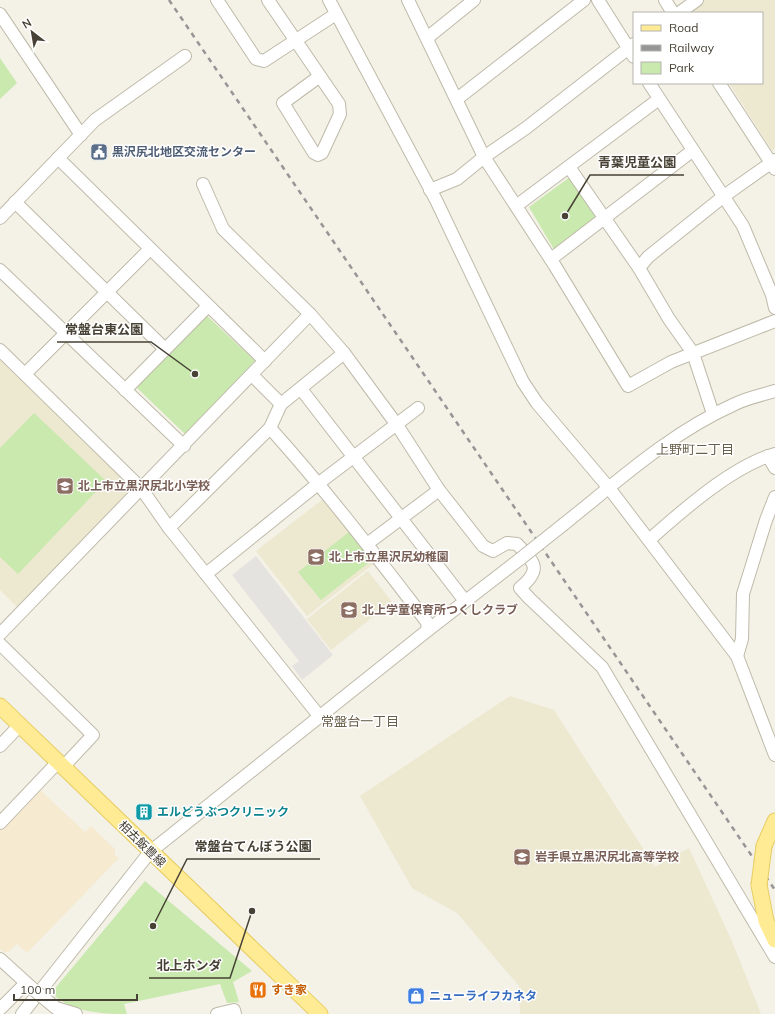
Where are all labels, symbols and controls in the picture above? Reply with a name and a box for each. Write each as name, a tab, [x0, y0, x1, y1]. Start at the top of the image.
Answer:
north arrow	[12, 12, 52, 52]
legend	[633, 12, 763, 84]
text: N	[20, 15, 34, 32]
text: Road	[669, 20, 698, 35]
text: Railway	[669, 40, 715, 55]
text: Park	[669, 60, 695, 75]
public building icon: 黒沢尻北地区交流センター	[89, 142, 109, 162]
place label: 黒沢尻北地区交流センター	[112, 144, 256, 159]
callout: 青葉児童公園	[590, 150, 684, 175]
text: 青葉児童公園	[598, 154, 676, 170]
callout: 常盤台東公園	[57, 317, 151, 342]
text: 常盤台東公園	[65, 321, 143, 337]
district label: 上野町二丁目	[656, 441, 734, 457]
school or university icon: 北上市立黒沢尻北小学校	[55, 476, 75, 496]
place label: 北上市立黒沢尻北小学校	[78, 478, 210, 493]
school or university icon: 北上市立黒沢尻幼稚園	[306, 547, 326, 567]
place label: 北上市立黒沢尻幼稚園	[329, 549, 449, 564]
school or university icon: 北上学童保育所つくしクラブ	[339, 600, 359, 620]
place label: 北上学童保育所つくしクラブ	[362, 602, 518, 617]
district label: 常盤台一丁目	[321, 713, 399, 729]
building icon: エルどうぶつクリニック	[134, 802, 154, 822]
place label: エルどうぶつクリニック	[157, 804, 289, 819]
street label: 相去飯豊線	[116, 817, 169, 870]
callout: 常盤台てんぼう公園	[187, 834, 320, 859]
text: 常盤台てんぼう公園	[194, 838, 312, 854]
school or university icon: 岩手県立黒沢尻北高等学校	[512, 847, 532, 867]
place label: 岩手県立黒沢尻北高等学校	[535, 849, 679, 864]
callout: 北上ホンダ	[149, 953, 230, 978]
text: 北上ホンダ	[156, 957, 222, 973]
scale bar	[14, 976, 137, 1002]
restaurant icon: すき家	[248, 980, 268, 1000]
text: 100 m	[20, 982, 55, 997]
place label: すき家	[271, 982, 307, 997]
shop icon: ニューライフカネタ	[406, 986, 426, 1006]
place label: ニューライフカネタ	[429, 988, 537, 1003]

